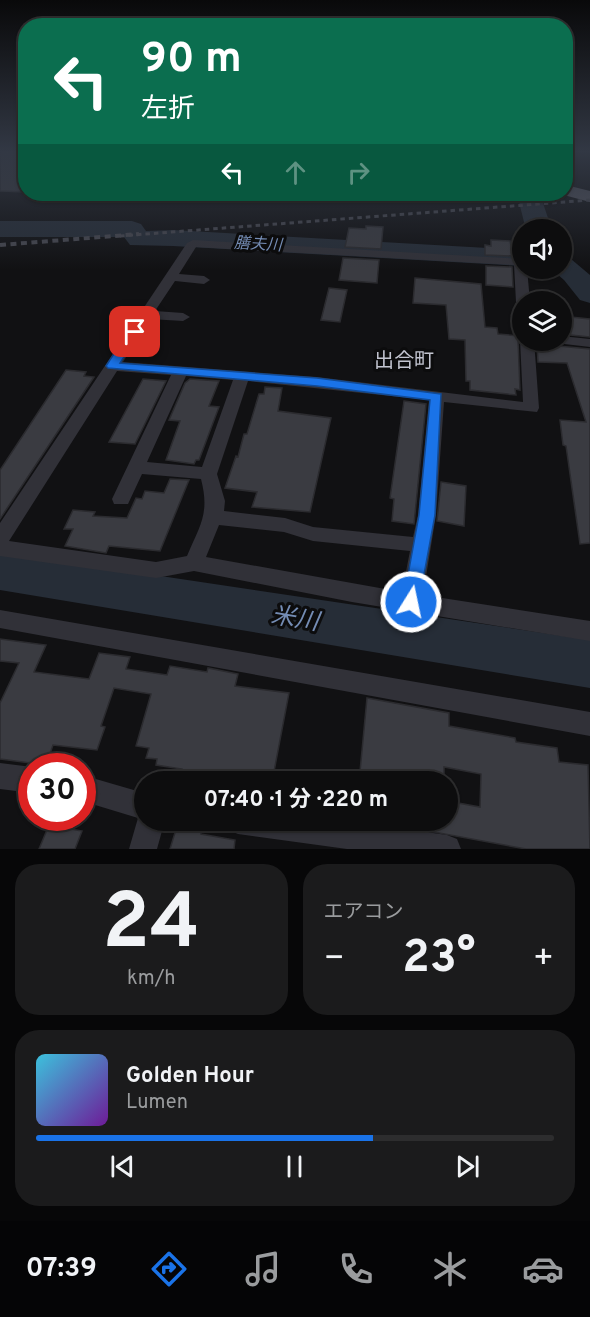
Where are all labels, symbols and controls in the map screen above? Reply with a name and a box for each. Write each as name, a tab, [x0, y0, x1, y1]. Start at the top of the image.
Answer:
text: 90 m	[141, 34, 242, 87]
icon: left	[42, 42, 120, 120]
text: 左折	[141, 93, 195, 127]
icon: left	[216, 156, 249, 189]
icon: ahead	[279, 156, 312, 189]
icon: right	[342, 156, 375, 189]
map controls	[512, 219, 572, 351]
button: sound	[512, 219, 572, 279]
water label: 膳夫川	[233, 234, 284, 256]
button: layers	[512, 291, 572, 351]
pin	[109, 306, 160, 357]
icon: arrive	[118, 315, 151, 348]
district label: 出合町	[374, 349, 434, 375]
position arrow	[379, 570, 443, 634]
water label: 米川	[269, 601, 324, 639]
speed limit sign: 30	[18, 753, 96, 831]
text: 07:40 · 1 分 · 220 m	[204, 787, 388, 814]
text: 24	[102, 877, 200, 976]
text: エアコン	[324, 900, 404, 926]
text: 23°	[402, 931, 475, 988]
text: −	[324, 939, 345, 981]
text: +	[533, 939, 554, 981]
text: km/h	[127, 966, 176, 992]
text: Golden Hour	[126, 1063, 254, 1090]
text: Lumen	[126, 1090, 188, 1116]
icon: previous	[106, 1150, 139, 1183]
icon: pause	[278, 1150, 311, 1183]
icon: next	[451, 1150, 484, 1183]
icon: directions	[148, 1248, 190, 1290]
icon: music	[242, 1248, 284, 1290]
icon: phone	[335, 1248, 377, 1290]
icon: climate	[429, 1248, 471, 1290]
icon: car	[522, 1248, 564, 1290]
text: 07:39	[26, 1252, 97, 1286]

